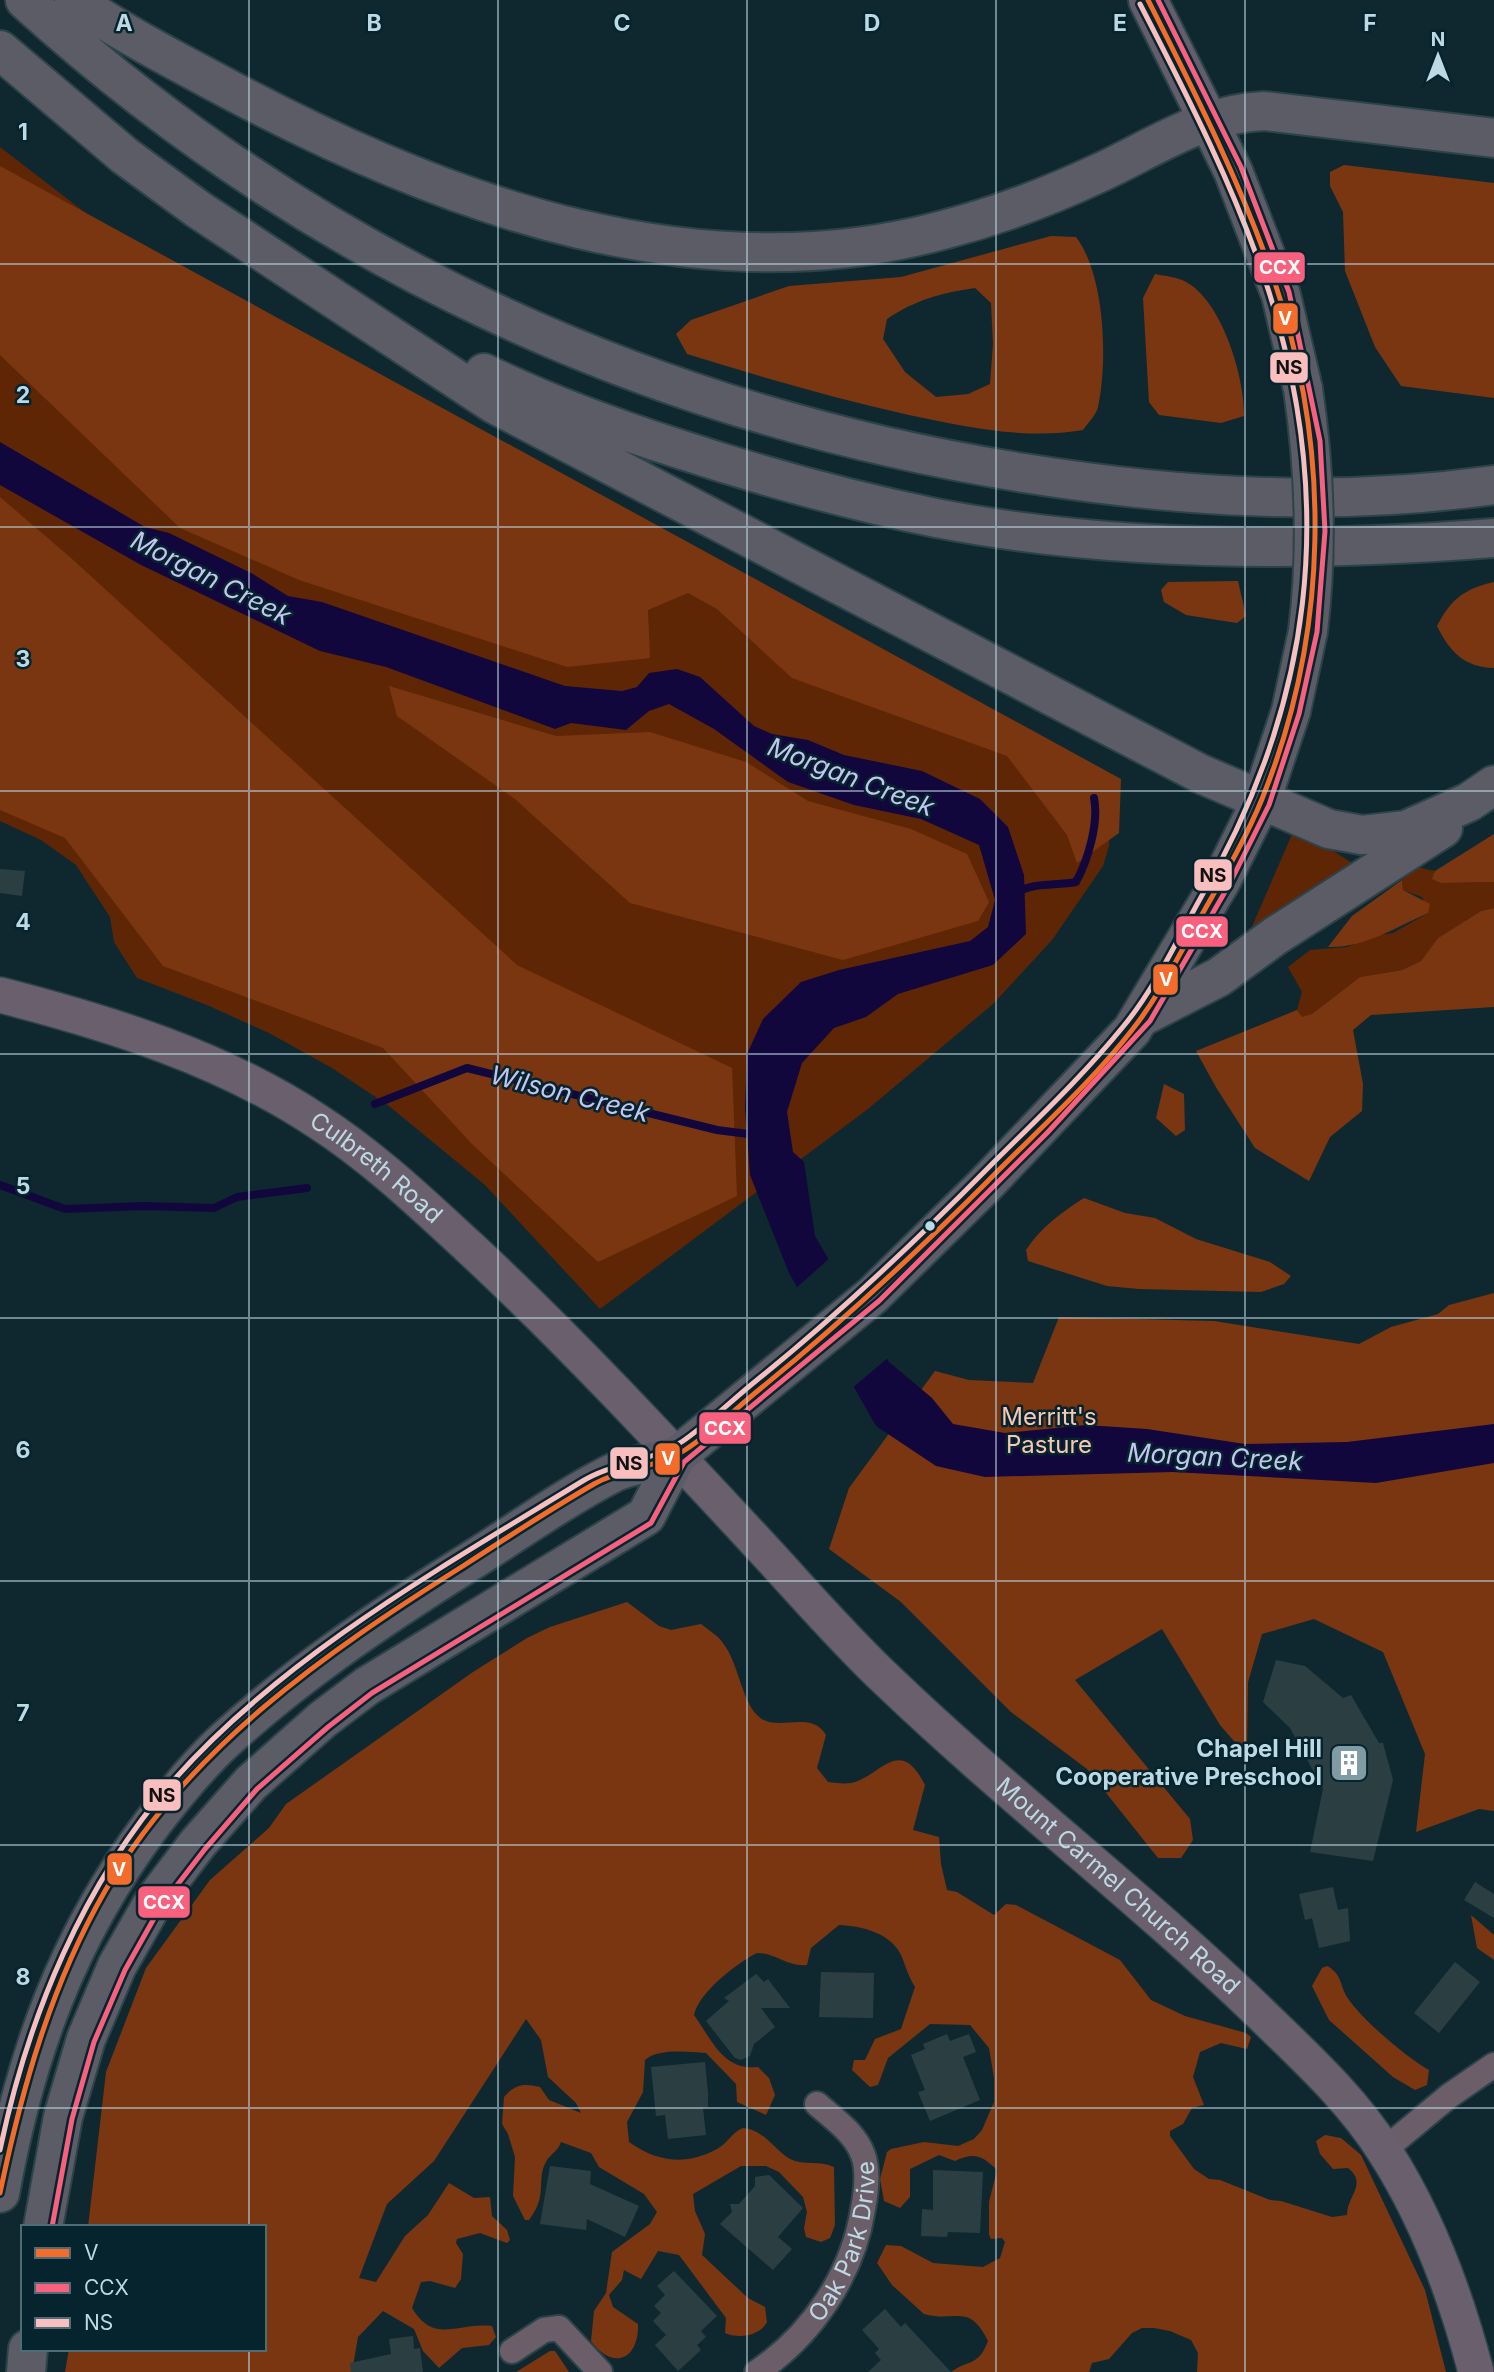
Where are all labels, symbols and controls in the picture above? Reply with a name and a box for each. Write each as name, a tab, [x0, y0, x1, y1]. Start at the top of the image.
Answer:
text: A	[115, 9, 133, 37]
text: B	[366, 9, 382, 37]
text: C	[613, 9, 631, 37]
text: D	[864, 9, 880, 37]
text: E	[1113, 9, 1127, 37]
text: F	[1363, 9, 1377, 37]
north arrow	[1403, 21, 1473, 91]
text: N	[1431, 28, 1445, 51]
text: 1	[18, 118, 28, 146]
line badge: CCX	[1253, 251, 1306, 284]
text: CCX	[1259, 256, 1301, 279]
line badge: V	[1272, 302, 1299, 335]
text: V	[1278, 307, 1292, 330]
line badge: NS	[1269, 351, 1309, 384]
text: NS	[1276, 356, 1302, 379]
text: 2	[16, 381, 30, 409]
water label: Morgan Creek	[126, 524, 297, 632]
text: 3	[16, 645, 30, 673]
water label: Morgan Creek	[764, 731, 939, 823]
line badge: NS	[1193, 858, 1233, 892]
text: NS	[1200, 864, 1226, 887]
text: 4	[15, 908, 31, 936]
line badge: CCX	[1175, 915, 1229, 948]
text: CCX	[1181, 920, 1223, 943]
line badge: V	[1152, 963, 1179, 996]
text: V	[1159, 968, 1173, 991]
water label: Wilson Creek	[487, 1059, 654, 1128]
street label: Culbreth Road	[305, 1105, 449, 1229]
text: 5	[16, 1172, 30, 1200]
unlabelled marker	[923, 1219, 937, 1233]
park label: Merritt's Pasture	[1001, 1402, 1097, 1459]
line badge: CCX	[698, 1411, 752, 1445]
text: CCX	[704, 1417, 746, 1440]
text: 6	[16, 1436, 30, 1464]
water label: Morgan Creek	[1127, 1436, 1304, 1477]
line badge: V	[654, 1442, 681, 1476]
line badge: NS	[609, 1446, 649, 1480]
text: V	[661, 1447, 675, 1470]
text: NS	[616, 1452, 642, 1475]
text: 7	[16, 1699, 30, 1727]
place label: Chapel Hill Cooperative Preschool	[1055, 1734, 1322, 1791]
building icon: Chapel Hill Cooperative Preschool	[1328, 1742, 1370, 1784]
street label: Mount Carmel Church Road	[991, 1771, 1246, 2000]
line badge: NS	[142, 1778, 182, 1812]
text: NS	[149, 1784, 175, 1807]
line badge: V	[106, 1852, 133, 1886]
text: V	[112, 1858, 126, 1881]
line badge: CCX	[137, 1885, 191, 1919]
text: CCX	[143, 1891, 185, 1914]
text: 8	[16, 1963, 30, 1991]
street label: Oak Park Drive	[802, 2160, 881, 2327]
legend	[21, 2225, 266, 2351]
text: V	[84, 2240, 99, 2265]
text: CCX	[84, 2275, 129, 2300]
text: NS	[84, 2310, 113, 2335]

